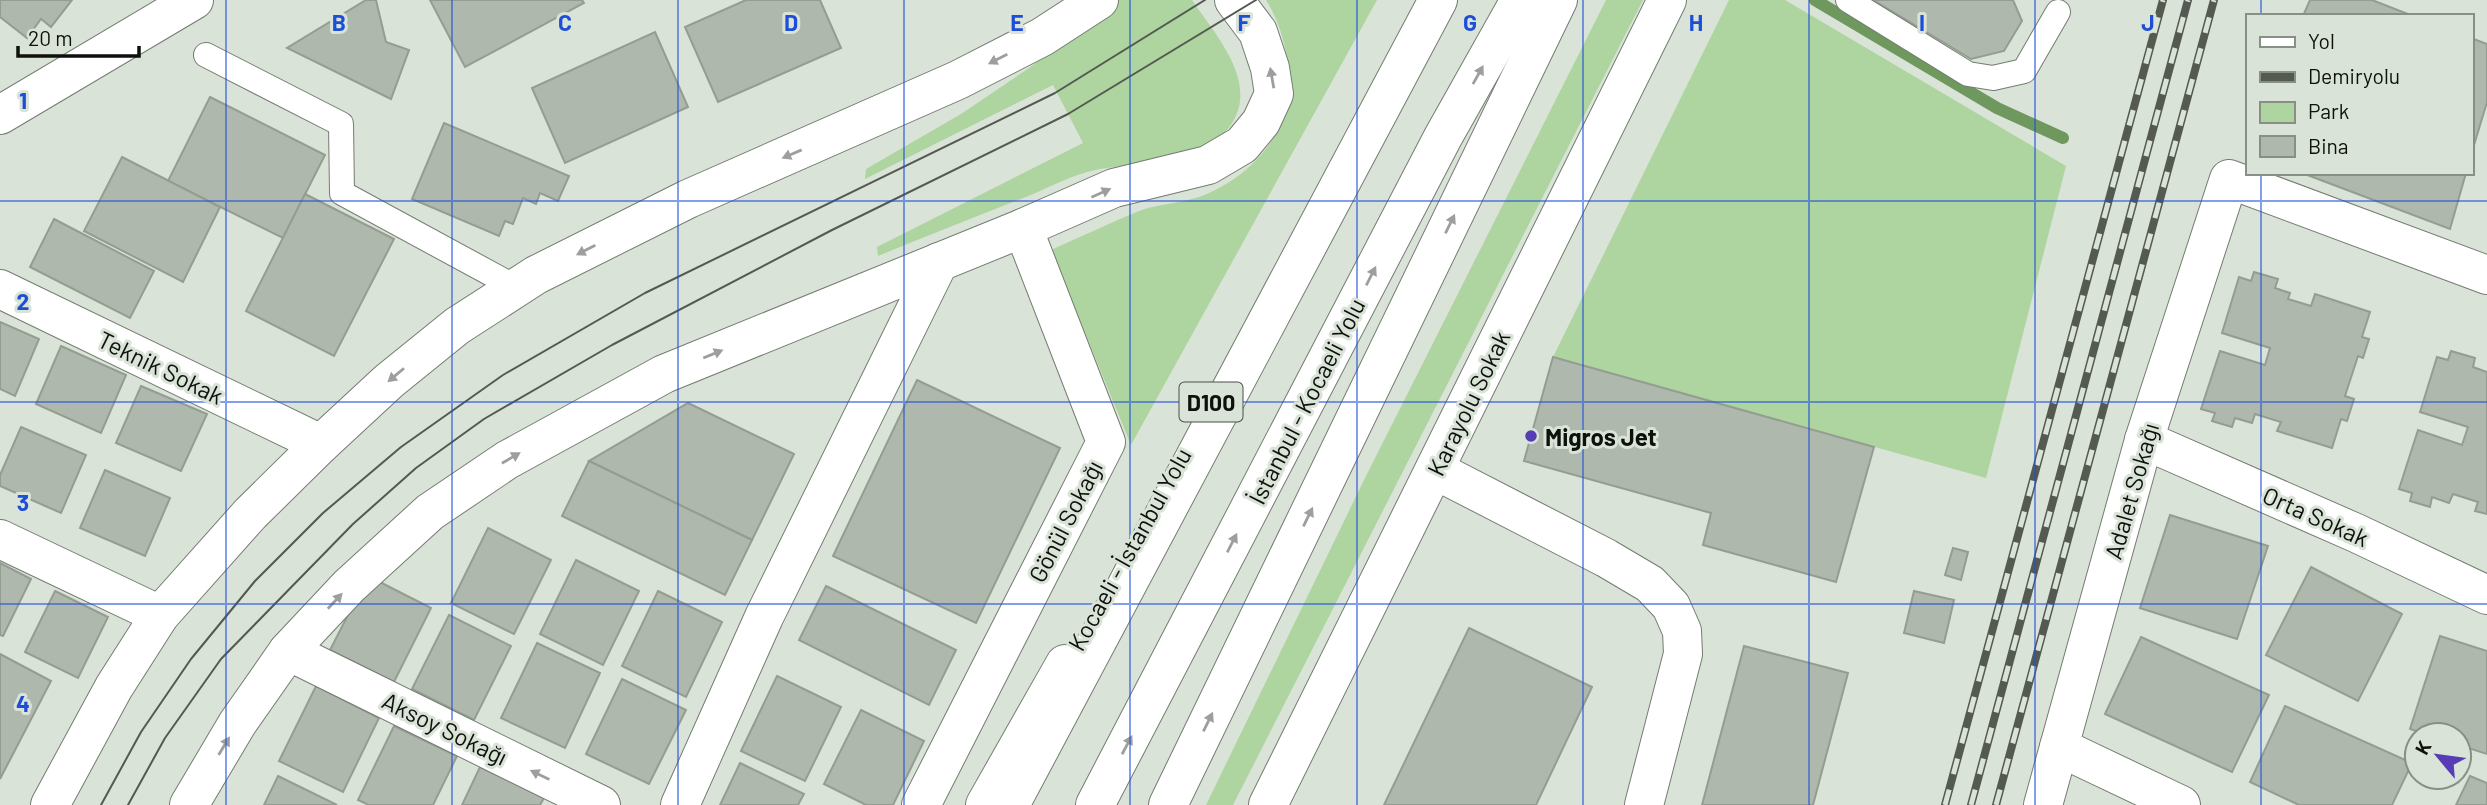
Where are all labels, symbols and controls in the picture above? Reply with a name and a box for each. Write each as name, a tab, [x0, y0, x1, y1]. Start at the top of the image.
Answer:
text: B	[332, 8, 346, 36]
text: C	[558, 8, 572, 36]
text: D	[784, 8, 798, 36]
text: E	[1010, 8, 1024, 36]
text: F	[1238, 8, 1251, 36]
text: G	[1463, 8, 1477, 36]
text: H	[1689, 8, 1703, 36]
text: I	[1919, 8, 1925, 36]
text: J	[2141, 8, 2155, 36]
scale bar	[18, 14, 138, 58]
legend	[2246, 14, 2473, 175]
text: 20 m	[28, 25, 73, 50]
text: Yol	[2308, 28, 2335, 53]
one-way arrow	[988, 54, 1008, 65]
text: Demiryolu	[2308, 63, 2400, 88]
one-way arrow	[1472, 65, 1484, 85]
one-way arrow	[1266, 67, 1277, 89]
text: 1	[19, 86, 27, 114]
text: Park	[2308, 98, 2349, 123]
text: Bina	[2308, 133, 2349, 158]
one-way arrow	[781, 149, 802, 160]
one-way arrow	[1091, 187, 1111, 199]
one-way arrow	[1444, 214, 1455, 234]
one-way arrow	[576, 245, 596, 256]
one-way arrow	[1365, 266, 1377, 286]
text: 2	[17, 287, 29, 315]
street label: İstanbul - Kocaeli Yolu	[1242, 293, 1370, 509]
street label: Teknik Sokak	[94, 324, 228, 410]
street label: Karayolu Sokak	[1420, 326, 1516, 480]
one-way arrow	[703, 348, 724, 359]
one-way arrow	[388, 367, 405, 382]
road number: D100	[1180, 382, 1242, 422]
street label: Adalet Sokağı	[2098, 420, 2164, 562]
place label: Migros Jet	[1545, 422, 1657, 451]
marker: Migros Jet	[1523, 428, 1539, 444]
street label: Kocaeli - İstanbul Yolu	[1061, 443, 1197, 655]
one-way arrow	[501, 452, 521, 464]
street label: Gönül Sokağı	[1022, 455, 1108, 587]
street label: Orta Sokak	[2258, 480, 2374, 552]
text: 3	[17, 488, 29, 516]
one-way arrow	[1302, 507, 1313, 527]
one-way arrow	[1227, 533, 1238, 553]
one-way arrow	[327, 593, 343, 610]
street label: Aksoy Sokağı	[378, 685, 512, 771]
text: 4	[16, 689, 30, 717]
one-way arrow	[1203, 712, 1214, 732]
north arrow	[2403, 721, 2473, 791]
one-way arrow	[1121, 735, 1133, 754]
one-way arrow	[217, 737, 230, 756]
text: K	[2410, 737, 2436, 758]
one-way arrow	[530, 769, 550, 780]

